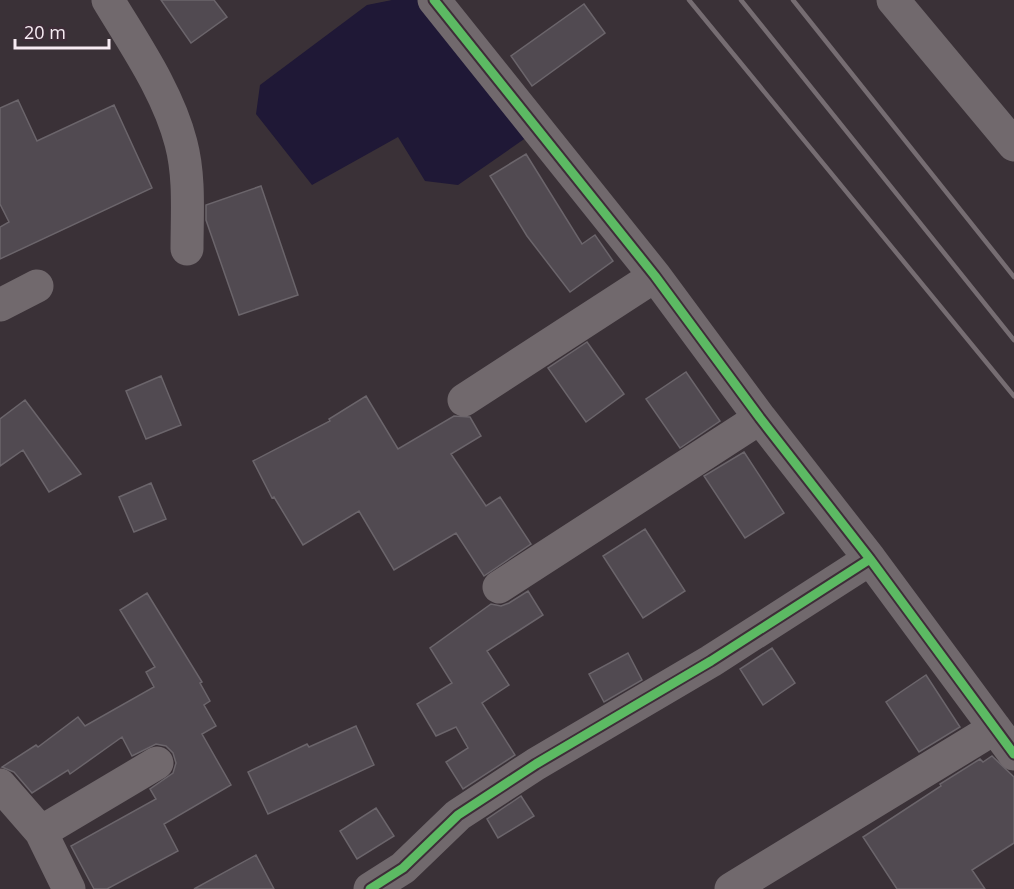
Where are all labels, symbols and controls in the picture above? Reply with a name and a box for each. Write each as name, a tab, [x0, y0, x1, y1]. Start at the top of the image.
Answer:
scale bar	[15, 12, 110, 50]
text: 20 m	[24, 20, 66, 44]

